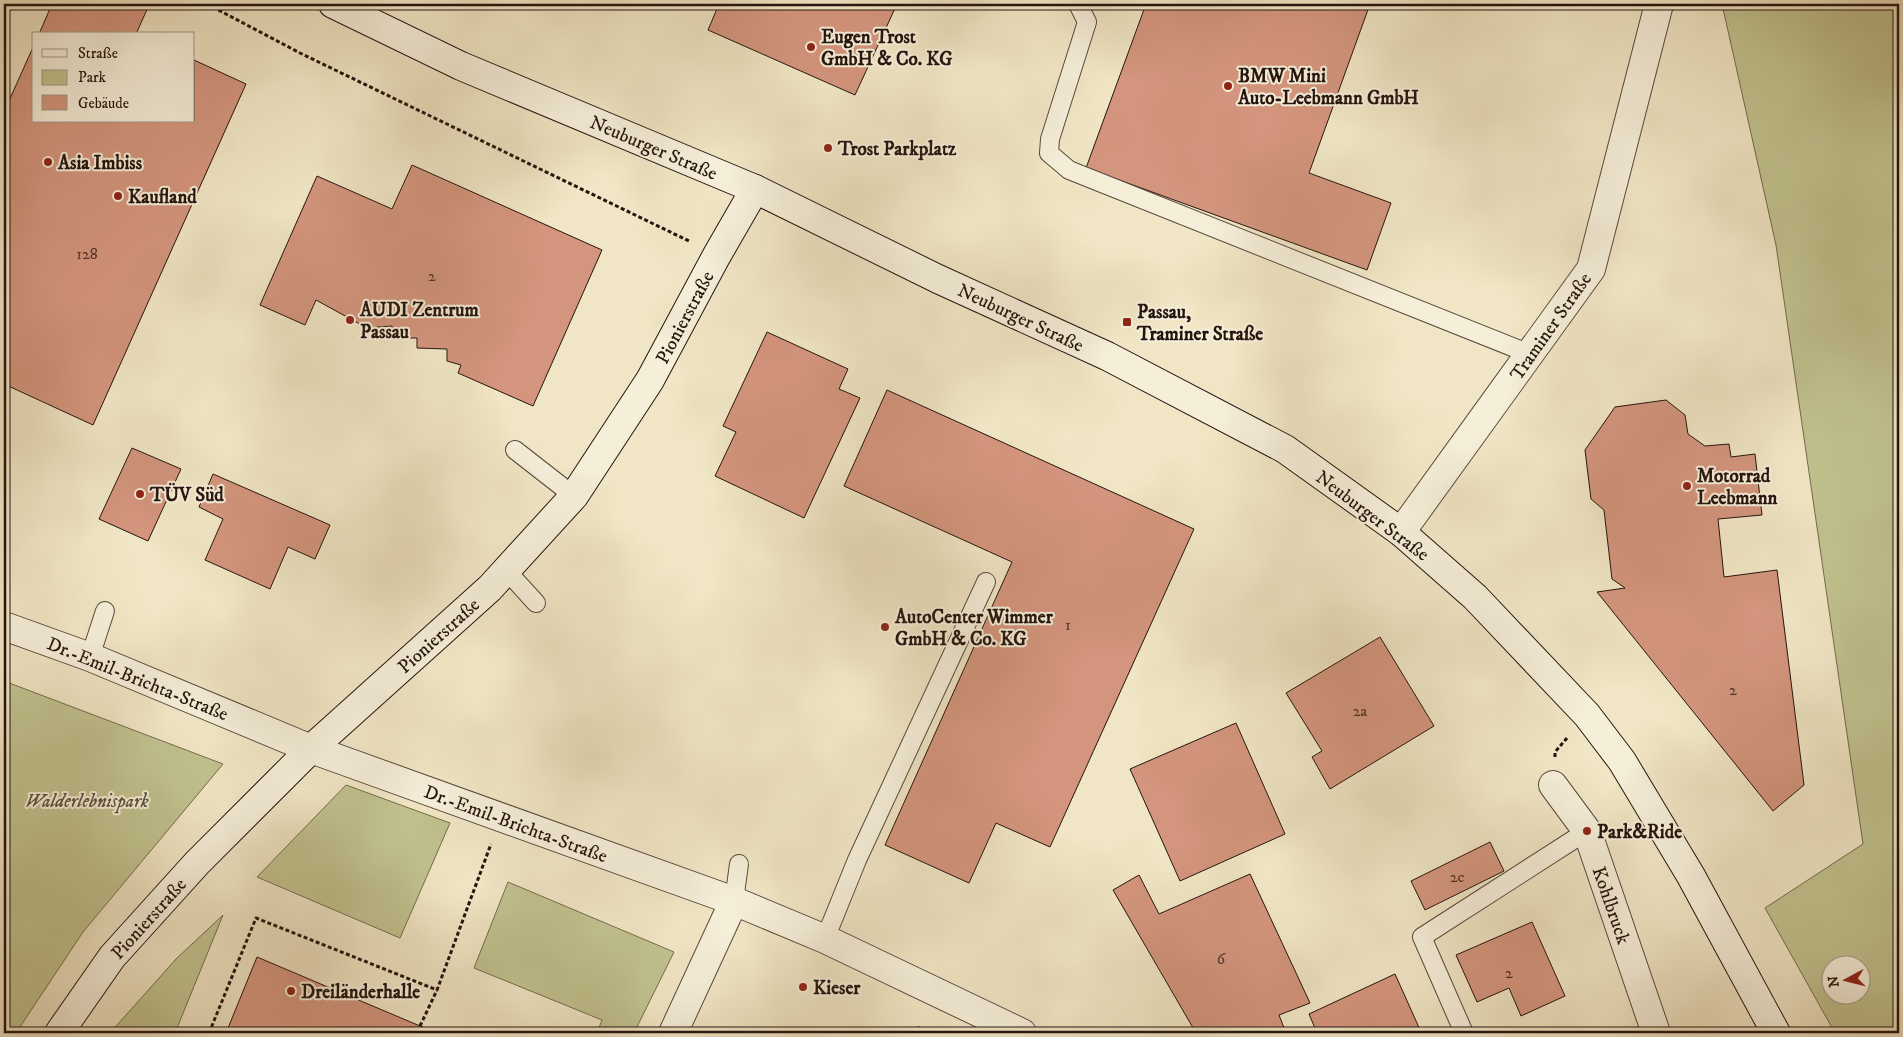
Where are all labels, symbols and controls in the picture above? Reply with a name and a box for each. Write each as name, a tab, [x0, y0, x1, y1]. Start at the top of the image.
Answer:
place label: Eugen Trost GmbH & Co. KG	[821, 26, 953, 71]
legend	[32, 32, 195, 122]
marker: Eugen Trost GmbH & Co. KG	[805, 41, 817, 53]
text: Straße	[78, 44, 118, 63]
place label: BMW Mini Auto-Leebmann GmbH	[1237, 65, 1419, 110]
text: Park	[78, 68, 107, 87]
marker: BMW Mini Auto-Leebmann GmbH	[1222, 80, 1234, 92]
text: Gebäude	[78, 94, 129, 113]
street label: Neuburger Straße	[586, 111, 721, 186]
place label: Trost Parkplatz	[837, 138, 957, 161]
marker: Trost Parkplatz	[822, 142, 834, 154]
place label: Asia Imbiss	[57, 152, 143, 175]
marker: Asia Imbiss	[42, 156, 54, 168]
place label: Kaufland	[128, 186, 197, 209]
marker: Kaufland	[112, 190, 124, 202]
house number: 128	[76, 244, 98, 264]
house number: 2	[428, 266, 436, 286]
street label: Pionierstraße	[651, 267, 719, 368]
street label: Traminer Straße	[1506, 268, 1597, 385]
street label: Neuburger Straße	[954, 279, 1087, 358]
place label: AUDI Zentrum Passau	[359, 299, 480, 344]
place label: Passau, Traminer Straße	[1136, 301, 1263, 346]
marker: AUDI Zentrum Passau	[344, 314, 356, 326]
marker: Passau, Traminer Straße	[1121, 316, 1133, 328]
place label: Motorrad Leebmann	[1697, 465, 1779, 510]
street label: Neuburger Straße	[1311, 466, 1434, 566]
marker: Motorrad Leebmann	[1681, 480, 1693, 492]
place label: TÜV Süd	[149, 482, 224, 507]
marker: TÜV Süd	[134, 488, 146, 500]
street label: Pionierstraße	[393, 593, 485, 679]
place label: AutoCenter Wimmer GmbH & Co. KG	[894, 606, 1054, 651]
house number: 1	[1065, 615, 1071, 635]
marker: AutoCenter Wimmer GmbH & Co. KG	[879, 621, 891, 633]
street label: Dr.-Emil-Brichta-Straße	[43, 632, 232, 726]
house number: 2	[1729, 680, 1737, 700]
house number: 2a	[1353, 701, 1368, 721]
street label: Dr.-Emil-Brichta-Straße	[421, 781, 610, 868]
park label: Walderlebnispark	[25, 790, 149, 814]
place label: Park&Ride	[1597, 821, 1682, 844]
marker: Park&Ride	[1581, 825, 1593, 837]
street label: Kohlbruck	[1587, 864, 1635, 948]
house number: 2c	[1450, 867, 1464, 887]
street label: Pionierstraße	[106, 873, 192, 965]
house number: 6	[1217, 949, 1226, 969]
north arrow	[1820, 954, 1870, 1004]
house number: 2	[1505, 963, 1513, 983]
text: N	[1824, 974, 1844, 988]
place label: Kieser	[813, 977, 861, 1000]
place label: Dreiländerhalle	[301, 981, 420, 1004]
marker: Kieser	[797, 981, 809, 993]
marker: Dreiländerhalle	[285, 985, 297, 997]

